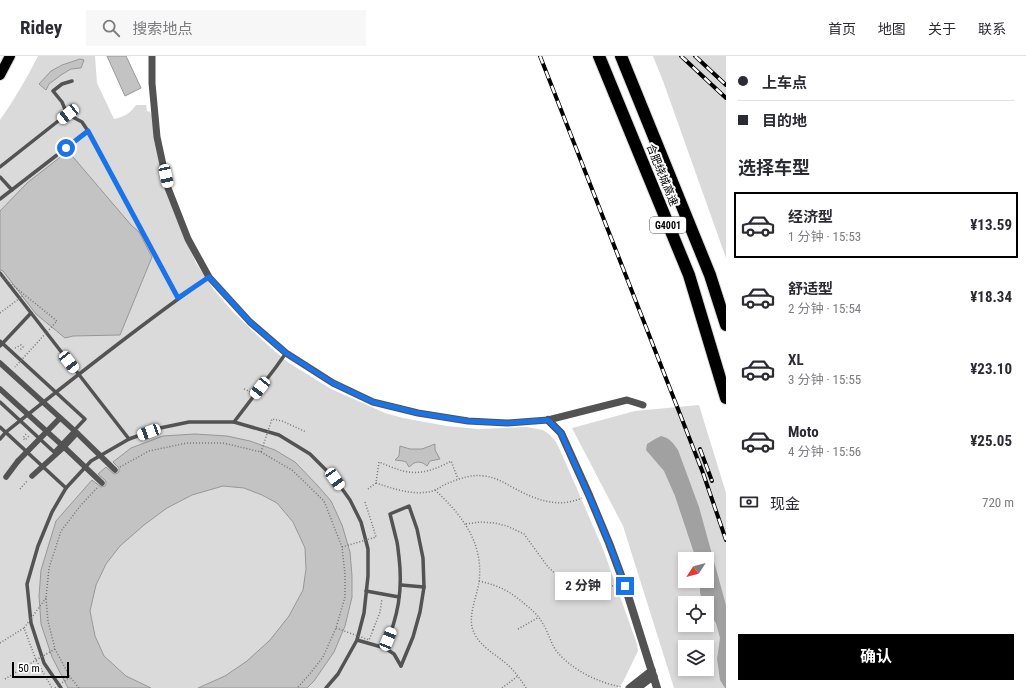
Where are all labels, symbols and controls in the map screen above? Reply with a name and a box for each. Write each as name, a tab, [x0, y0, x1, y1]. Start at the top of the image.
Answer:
search box	[86, 10, 366, 46]
text: Ridey	[20, 16, 62, 39]
icon: search	[100, 17, 122, 39]
text: 搜索地点	[132, 20, 192, 38]
text: 首页	[828, 21, 856, 37]
text: 地图	[878, 21, 906, 37]
text: 关于	[928, 21, 956, 37]
text: 联系	[978, 21, 1006, 37]
text: 上车点	[762, 74, 807, 92]
car	[55, 102, 81, 126]
text: 目的地	[762, 112, 807, 130]
route start	[57, 139, 75, 157]
street label: 合肥绕城高速	[644, 142, 680, 208]
text: 选择车型	[738, 157, 810, 178]
car	[158, 163, 174, 189]
icon: car	[740, 207, 776, 243]
text: 经济型	[788, 208, 833, 226]
text: ¥13.59	[970, 216, 1012, 234]
road number: G4001	[650, 217, 686, 233]
text: 1 分钟 · 15:53	[788, 229, 861, 244]
icon: car	[740, 279, 776, 315]
text: 舒适型	[788, 280, 833, 298]
text: ¥18.34	[970, 288, 1012, 306]
text: 2 分钟 · 15:54	[788, 301, 861, 316]
car	[57, 349, 81, 375]
icon: car	[740, 351, 776, 387]
text: XL	[788, 351, 804, 369]
text: ¥23.10	[970, 360, 1012, 378]
text: 3 分钟 · 15:55	[788, 372, 861, 387]
car	[248, 375, 272, 401]
car	[136, 422, 162, 442]
icon: car	[740, 423, 776, 459]
text: Moto	[788, 423, 819, 441]
text: ¥25.05	[970, 432, 1012, 450]
text: 4 分钟 · 15:56	[788, 444, 861, 459]
car	[323, 466, 347, 492]
icon: cash	[738, 491, 760, 513]
text: 现金	[770, 495, 800, 513]
text: 720 m	[982, 495, 1014, 510]
north arrow	[678, 552, 714, 588]
map controls	[678, 552, 714, 676]
callout: 2 分钟	[555, 572, 611, 600]
route end	[616, 577, 634, 595]
text: 2 分钟	[565, 578, 601, 593]
button: locate	[678, 596, 714, 632]
car	[378, 626, 398, 652]
button: 确认	[738, 634, 1014, 680]
button: layers	[678, 640, 714, 676]
scale bar	[12, 660, 69, 679]
text: 50 m	[18, 662, 40, 675]

